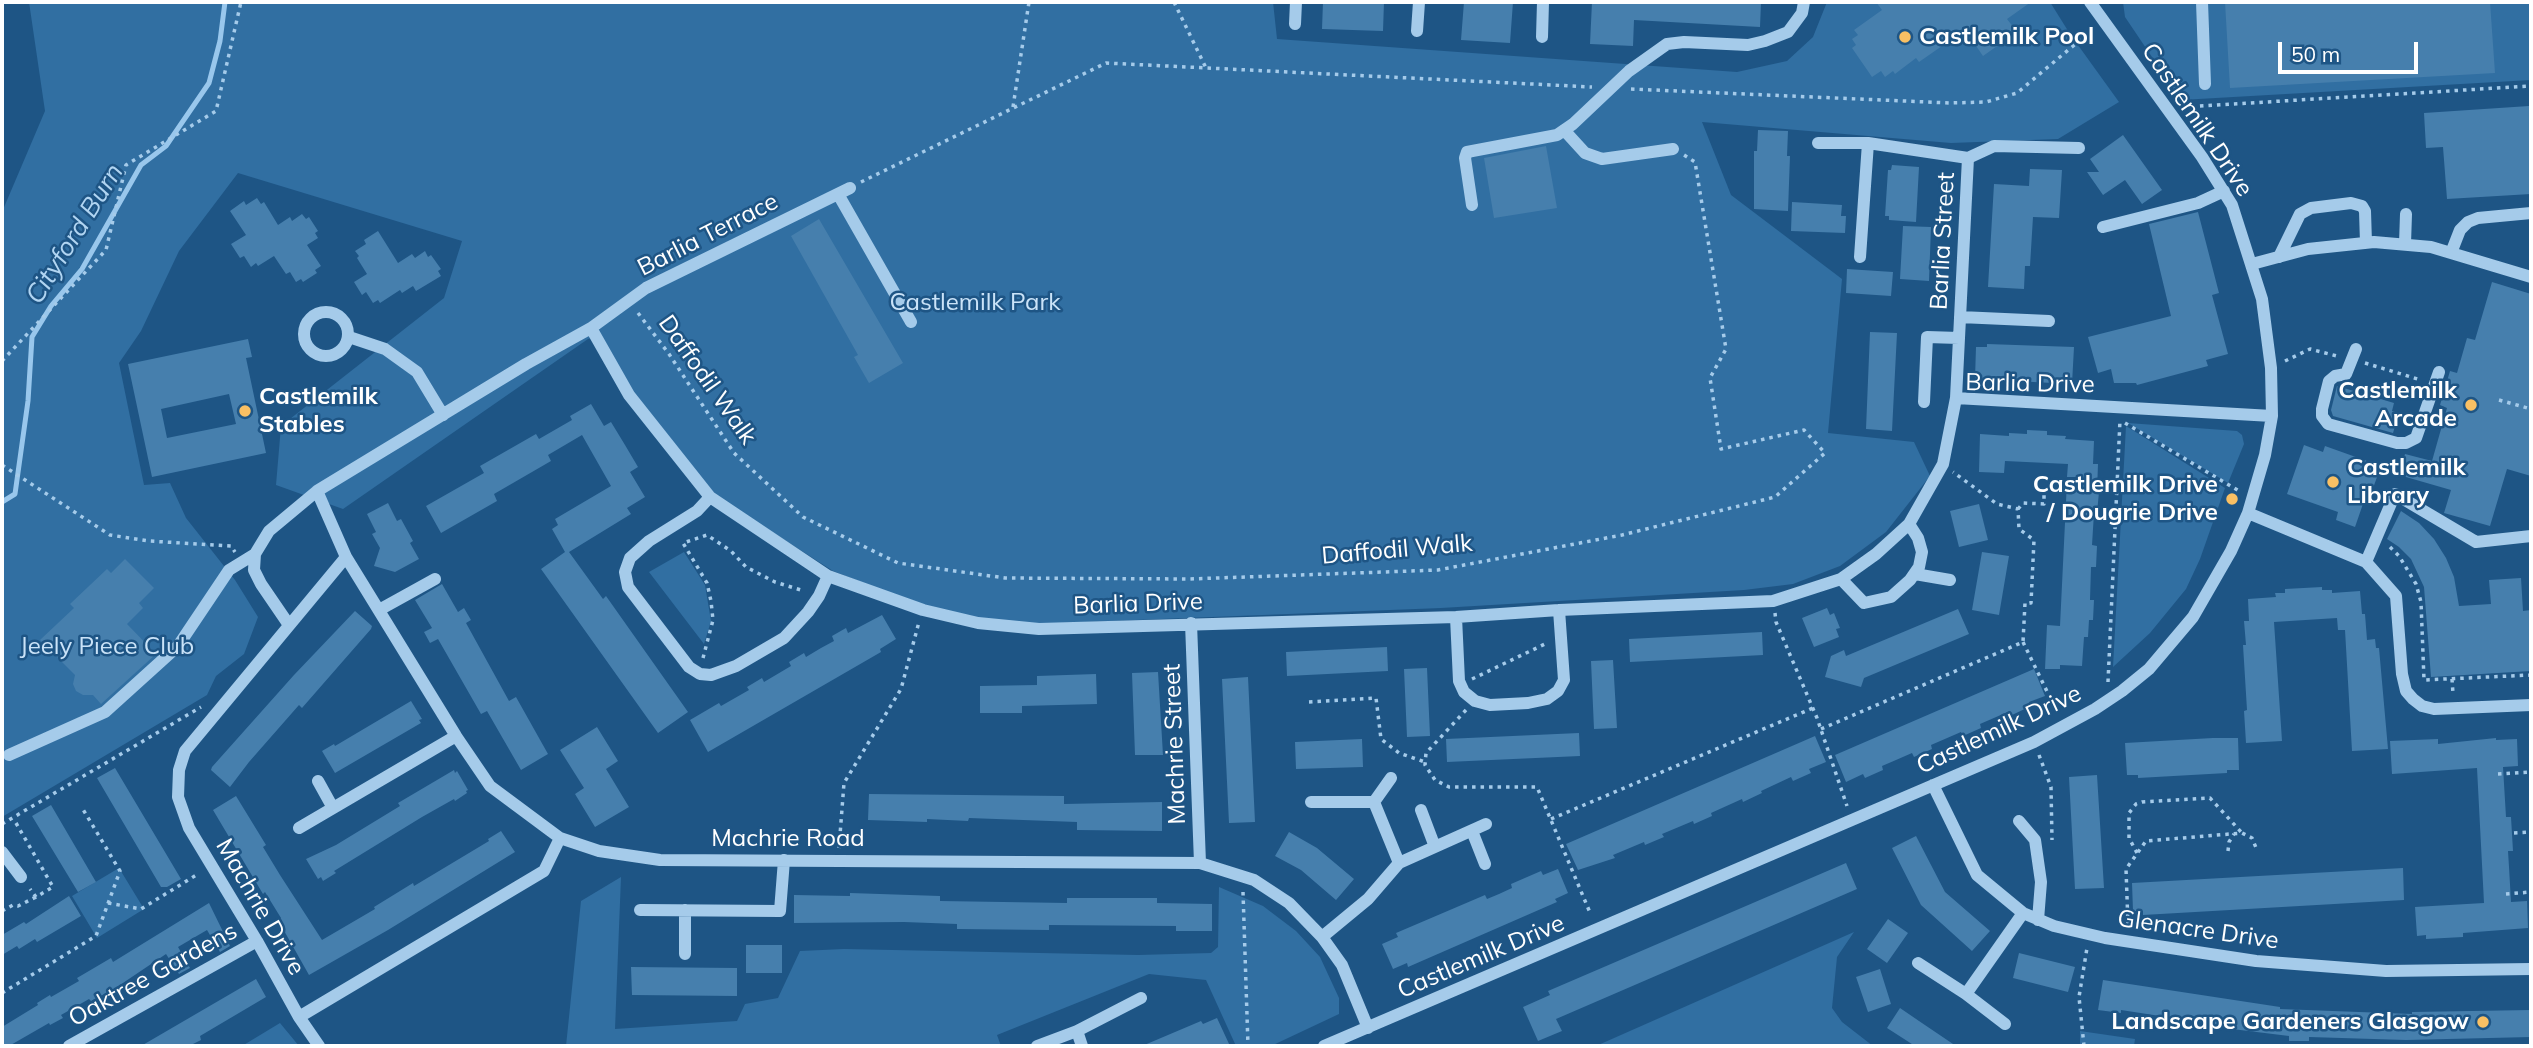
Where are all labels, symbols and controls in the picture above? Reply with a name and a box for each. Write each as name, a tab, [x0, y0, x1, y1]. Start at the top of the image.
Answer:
place label: Castlemilk Pool	[1919, 23, 2094, 51]
scale bar	[2281, 28, 2421, 72]
marker: Castlemilk Pool	[1897, 29, 1913, 45]
street label: Castlemilk Drive	[2135, 38, 2259, 202]
text: 50 m	[2291, 41, 2340, 67]
water label: Cityford Burn	[20, 158, 130, 310]
street label: Barlia Street	[1925, 171, 1961, 311]
street label: Barlia Terrace	[633, 187, 783, 283]
park label: Castlemilk Park	[889, 289, 1061, 317]
street label: Daffodil Walk	[652, 310, 762, 450]
street label: Barlia Drive	[1965, 368, 2095, 400]
place label: Castlemilk Arcade	[2338, 377, 2457, 433]
place label: Castlemilk Stables	[259, 383, 378, 439]
marker: Castlemilk Arcade	[2463, 397, 2479, 413]
marker: Castlemilk Stables	[237, 403, 253, 419]
place label: Castlemilk Library	[2347, 454, 2466, 510]
place label: Castlemilk Drive / Dougrie Drive	[2033, 471, 2218, 527]
marker: Castlemilk Library	[2325, 474, 2341, 490]
marker: Castlemilk Drive / Dougrie Drive	[2224, 491, 2240, 507]
street label: Daffodil Walk	[1320, 529, 1474, 571]
street label: Barlia Drive	[1073, 587, 1203, 621]
park label: Jeely Piece Club	[20, 633, 194, 661]
street label: Machrie Street	[1158, 663, 1192, 825]
street label: Castlemilk Drive	[1912, 679, 2086, 781]
street label: Machrie Road	[711, 825, 865, 853]
street label: Machrie Drive	[209, 834, 311, 980]
street label: Glenacre Drive	[2116, 904, 2280, 956]
street label: Castlemilk Drive	[1393, 909, 1569, 1005]
street label: Oaktree Gardens	[64, 917, 242, 1033]
place label: Landscape Gardeners Glasgow	[2111, 1008, 2469, 1036]
marker: Landscape Gardeners Glasgow	[2475, 1014, 2491, 1030]

